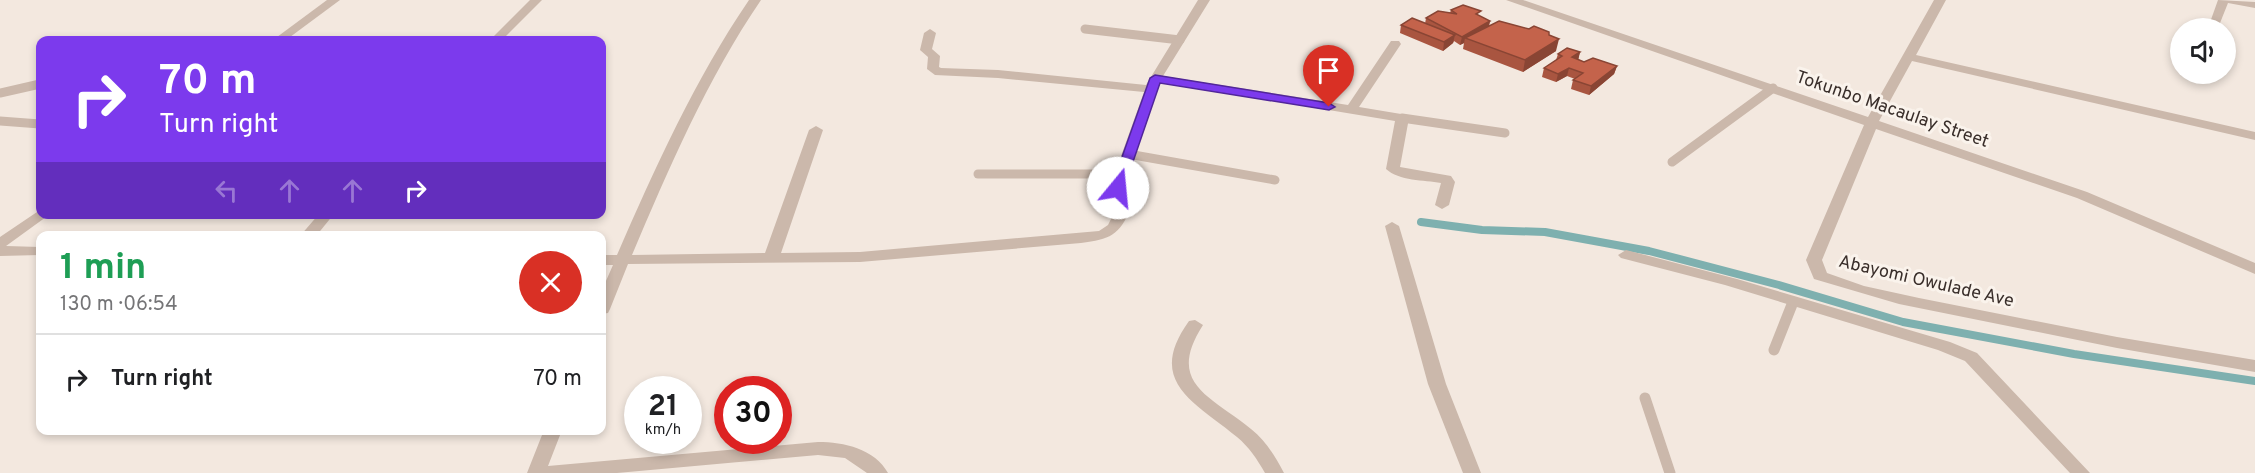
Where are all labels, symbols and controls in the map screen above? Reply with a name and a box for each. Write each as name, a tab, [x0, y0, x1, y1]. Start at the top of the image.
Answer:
map controls	[2170, 18, 2236, 84]
button: sound	[2170, 18, 2236, 84]
pin	[1303, 45, 1354, 107]
icon: arrive	[1312, 54, 1345, 87]
text: 70 m	[159, 56, 257, 109]
icon: right	[60, 60, 138, 138]
street label: Tokunbo Macaulay Street	[1792, 66, 1992, 154]
text: Turn right	[159, 108, 278, 142]
position arrow	[1086, 156, 1150, 220]
icon: left	[210, 174, 243, 207]
icon: ahead	[273, 174, 306, 207]
icon: ahead	[336, 174, 369, 207]
icon: right	[399, 174, 432, 207]
text: 1 min	[60, 246, 146, 292]
button: close	[519, 251, 582, 314]
street label: Abayomi Owulade Ave	[1836, 251, 2016, 313]
text: 130 m · 06:54	[60, 292, 178, 318]
icon: right	[60, 363, 93, 396]
text: Turn right	[111, 366, 213, 393]
text: 70 m	[533, 366, 582, 393]
speed limit sign: 30	[714, 376, 792, 454]
text: 21	[648, 389, 678, 426]
text: km/h	[645, 421, 681, 440]

